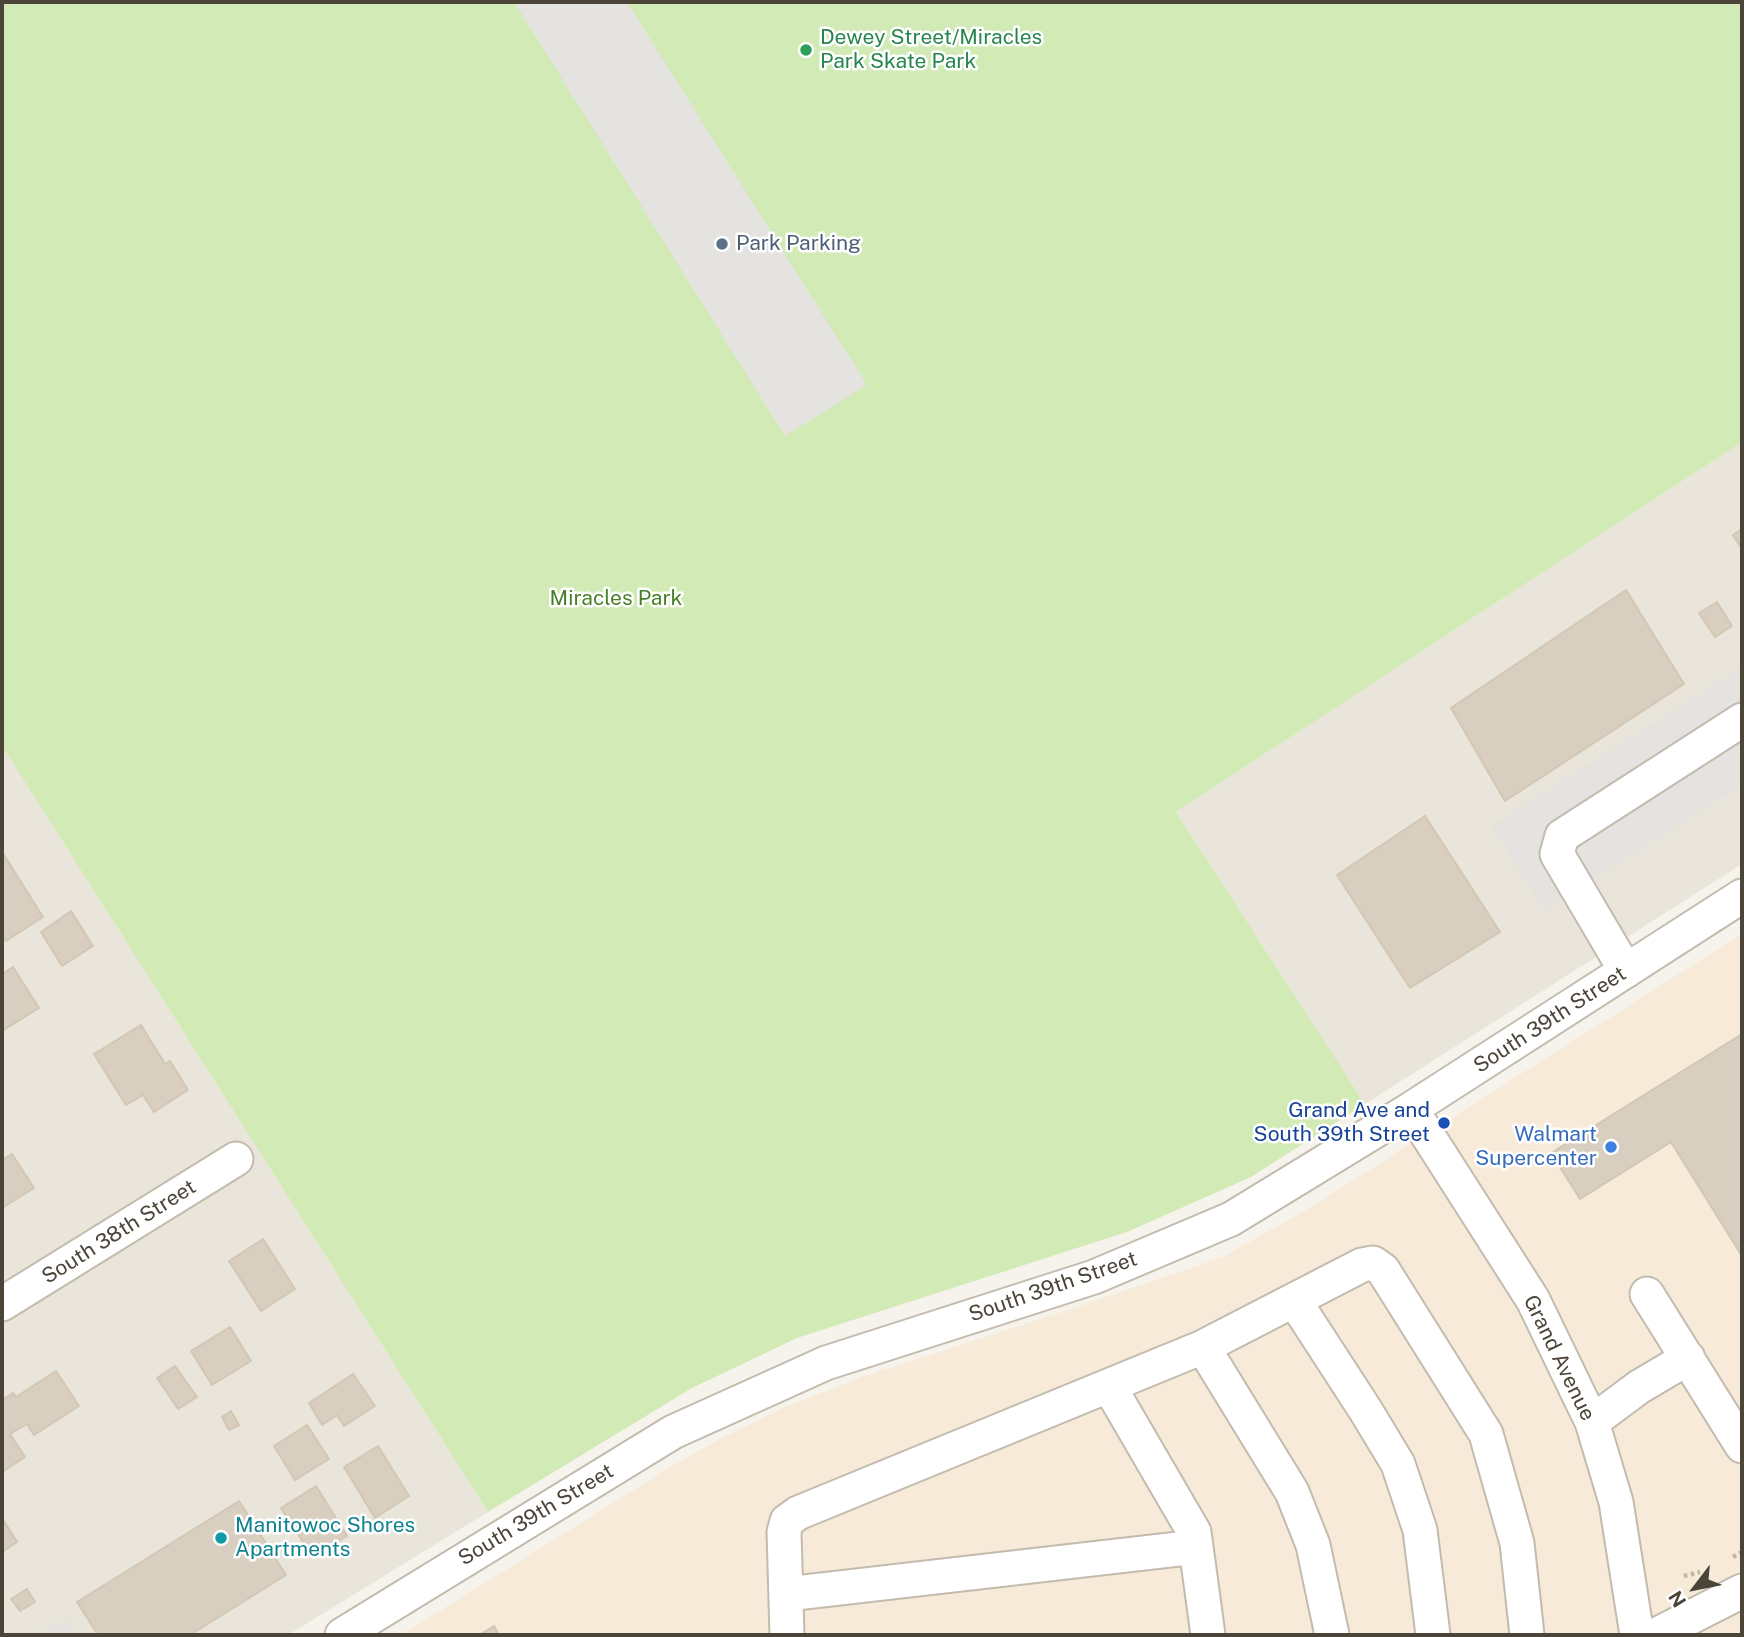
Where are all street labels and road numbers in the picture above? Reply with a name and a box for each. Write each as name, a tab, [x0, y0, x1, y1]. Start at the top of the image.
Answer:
street label: South 39th Street	[1469, 961, 1631, 1079]
street label: South 38th Street	[37, 1174, 201, 1290]
street label: South 39th Street	[966, 1246, 1140, 1328]
street label: Grand Avenue	[1518, 1291, 1600, 1425]
street label: South 39th Street	[454, 1459, 618, 1571]

